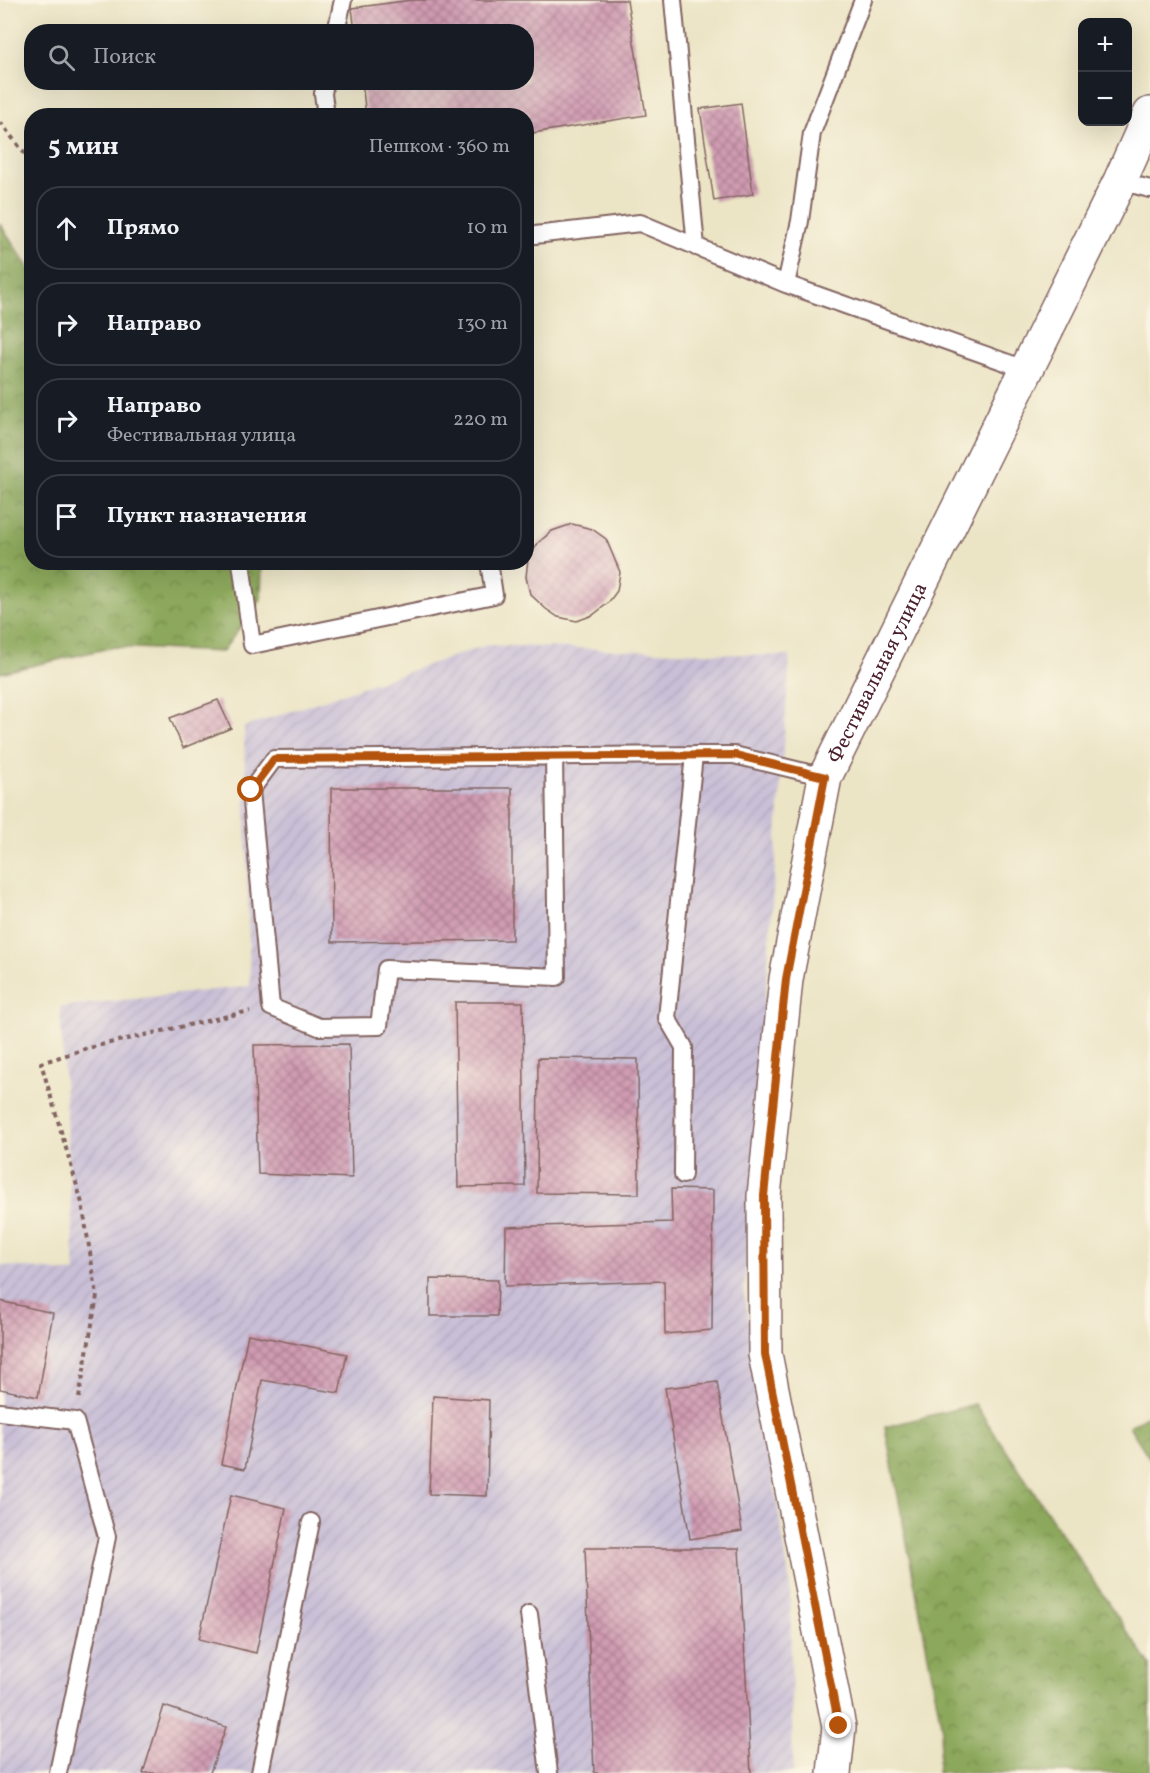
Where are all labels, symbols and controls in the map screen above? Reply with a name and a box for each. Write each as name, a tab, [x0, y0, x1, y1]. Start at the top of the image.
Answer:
map controls	[1078, 18, 1132, 126]
button: +	[1078, 18, 1132, 72]
search box	[24, 24, 534, 90]
icon: search	[45, 41, 78, 74]
text: Поиск	[93, 42, 156, 73]
button: −	[1078, 72, 1132, 126]
text: 5 мин	[48, 129, 119, 165]
text: Пешком · 360 m	[369, 133, 510, 161]
icon: ahead	[50, 212, 83, 245]
text: Прямо	[107, 213, 179, 244]
text: 10 m	[467, 214, 508, 242]
icon: right	[50, 308, 83, 341]
text: Направо	[107, 309, 201, 340]
text: 130 m	[457, 310, 508, 338]
text: Направо	[107, 391, 201, 422]
icon: right	[50, 404, 83, 437]
text: 220 m	[453, 406, 508, 434]
text: Фестивальная улица	[107, 422, 296, 450]
icon: arrive	[50, 500, 83, 533]
text: Пункт назначения	[107, 501, 307, 532]
street label: Фестивальная улица	[821, 578, 935, 769]
route start	[237, 776, 263, 802]
route end	[825, 1712, 851, 1738]

